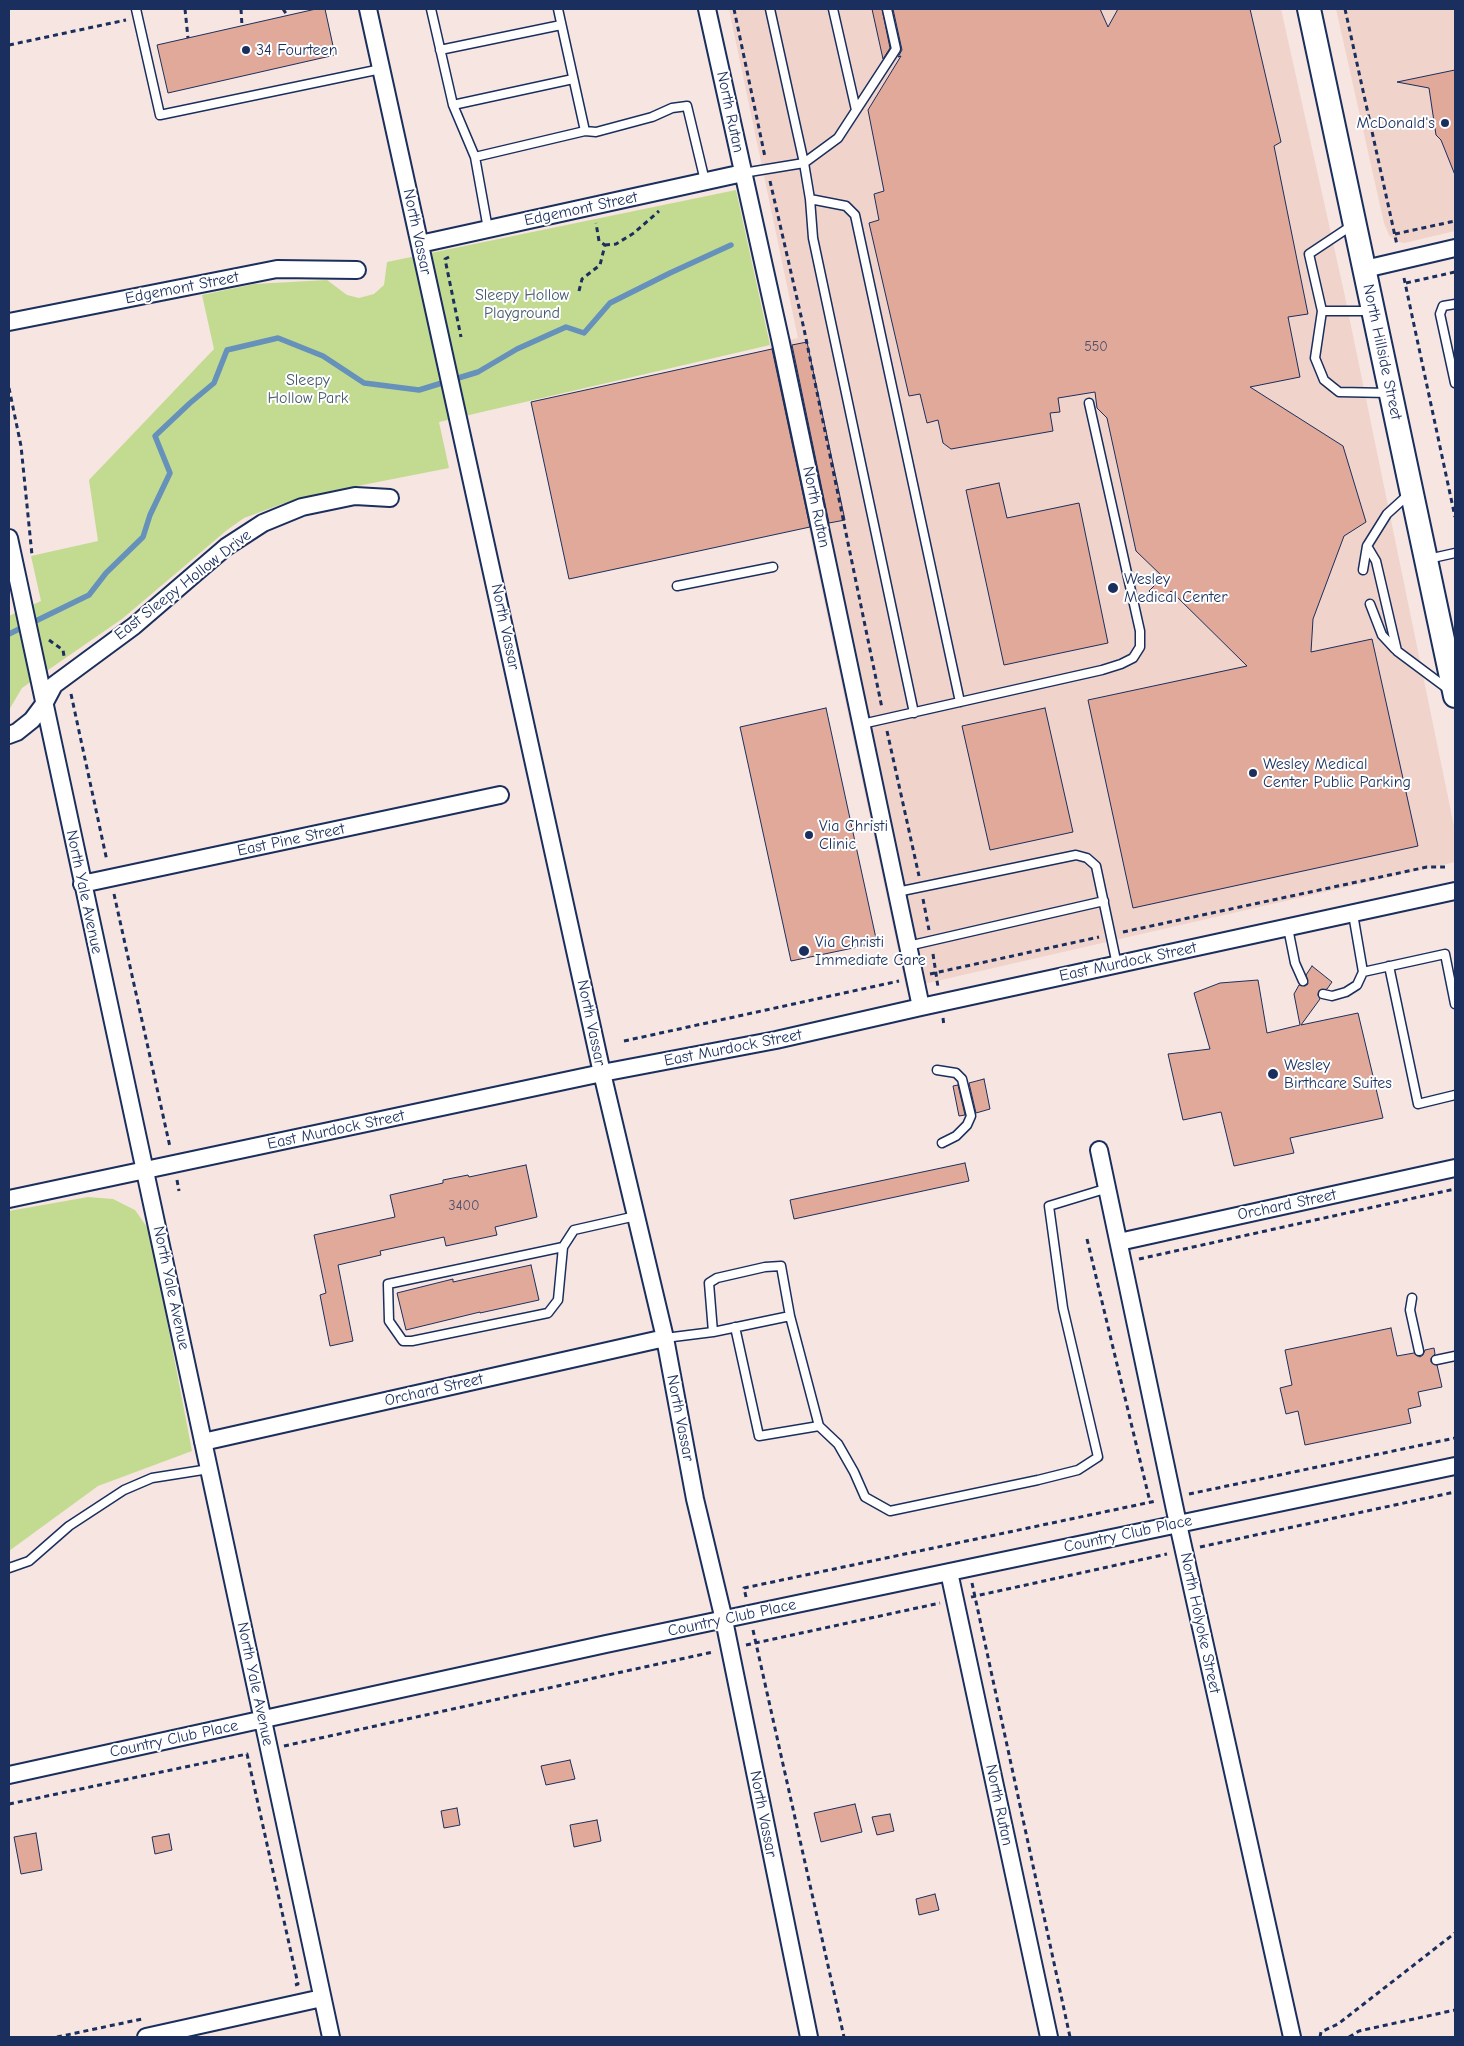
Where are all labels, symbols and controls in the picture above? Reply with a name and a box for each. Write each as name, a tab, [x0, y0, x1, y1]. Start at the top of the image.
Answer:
place label: 34 Fourteen	[256, 40, 337, 60]
marker: 34 Fourteen	[240, 44, 252, 56]
street label: North Rutan	[712, 70, 748, 154]
place label: McDonald's	[1356, 113, 1435, 133]
marker: McDonald's	[1439, 117, 1451, 129]
street label: North Vassar	[398, 187, 436, 277]
street label: Edgemont Street	[523, 188, 639, 230]
street label: Edgemont Street	[124, 268, 240, 308]
street label: North Hillside Street	[1358, 282, 1406, 422]
park label: Sleepy Hollow Playground	[475, 285, 569, 323]
house number: 550	[1084, 339, 1108, 355]
park label: Sleepy Hollow Park	[268, 370, 348, 408]
street label: North Rutan	[798, 465, 834, 549]
street label: East Sleepy Hollow Drive	[111, 526, 255, 644]
place label: Wesley Medical Center	[1124, 569, 1228, 607]
marker: Wesley Medical Center	[1106, 581, 1120, 595]
street label: North Vassar	[486, 582, 524, 672]
place label: Wesley Medical Center Public Parking	[1263, 754, 1411, 792]
marker: Wesley Medical Center Public Parking	[1247, 767, 1259, 779]
place label: Via Christi Clinic	[819, 816, 888, 854]
street label: East Pine Street	[236, 819, 346, 861]
street label: North Yale Avenue	[61, 828, 107, 956]
marker: Via Christi Clinic	[803, 829, 815, 841]
place label: Via Christi Immediate Care	[815, 932, 926, 970]
street label: East Murdock Street	[1058, 938, 1198, 986]
marker: Via Christi Immediate Care	[797, 944, 811, 958]
street label: North Vassar	[572, 978, 610, 1068]
street label: East Murdock Street	[663, 1025, 803, 1071]
place label: Wesley Birthcare Suites	[1284, 1055, 1392, 1093]
marker: Wesley Birthcare Suites	[1266, 1067, 1280, 1081]
street label: East Murdock Street	[266, 1106, 406, 1154]
street label: Orchard Street	[1236, 1185, 1338, 1225]
house number: 3400	[449, 1198, 479, 1214]
street label: North Yale Avenue	[148, 1224, 194, 1352]
street label: Orchard Street	[383, 1369, 485, 1411]
street label: North Vassar	[662, 1373, 698, 1463]
street label: Country Club Place	[1062, 1511, 1194, 1557]
street label: North Holyoke Street	[1176, 1551, 1224, 1695]
street label: Country Club Place	[666, 1595, 798, 1641]
street label: North Yale Avenue	[232, 1620, 278, 1748]
street label: Country Club Place	[108, 1716, 240, 1762]
street label: North Rutan	[981, 1763, 1017, 1847]
street label: North Vassar	[745, 1769, 781, 1859]

